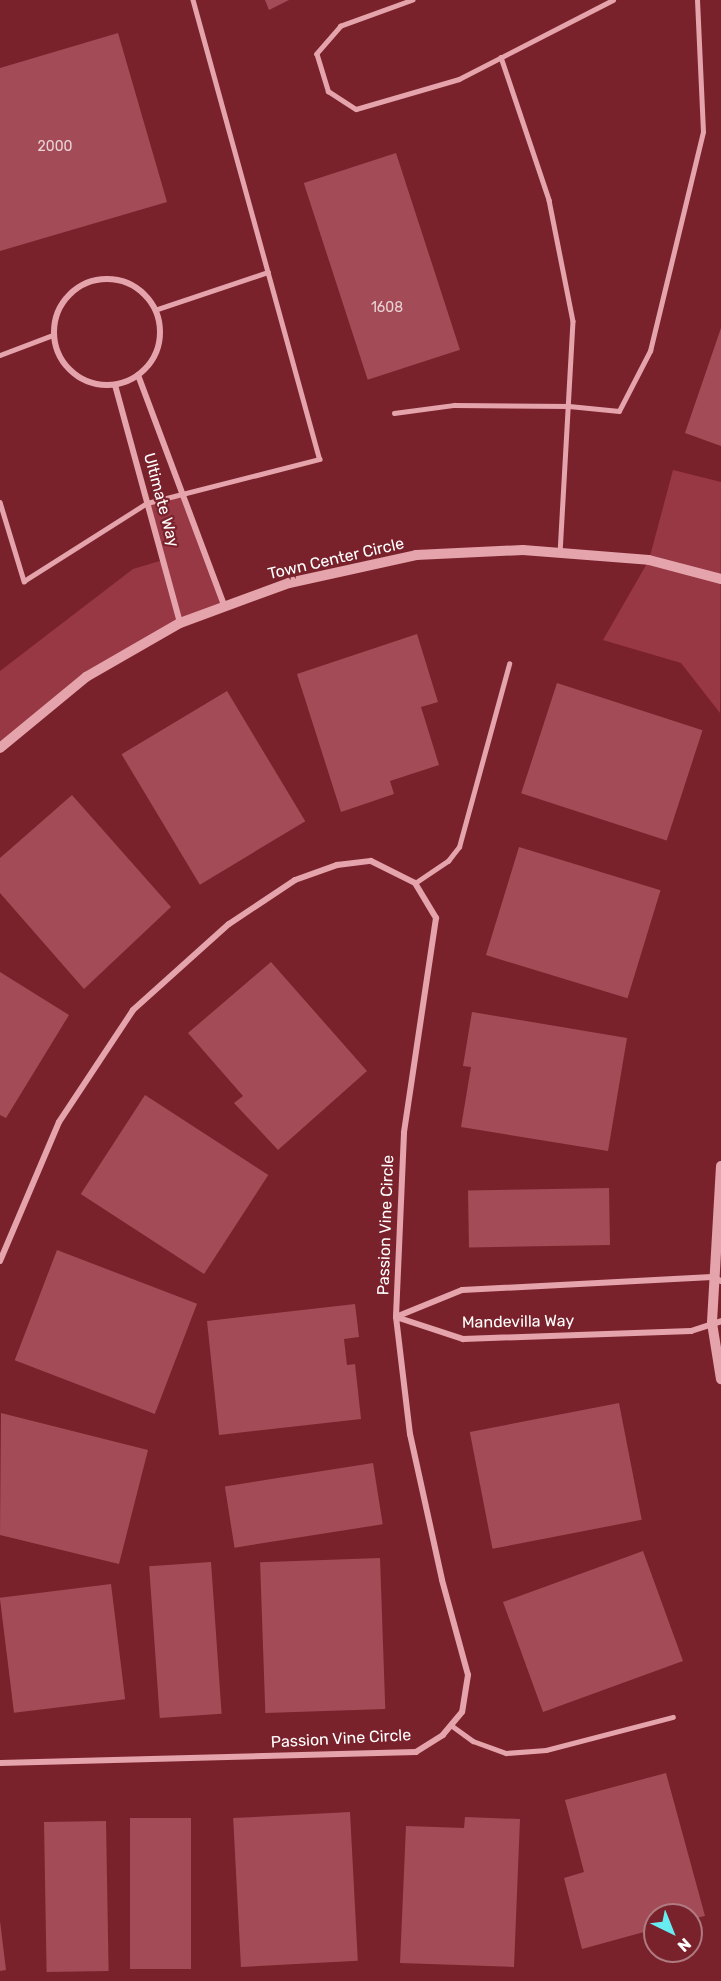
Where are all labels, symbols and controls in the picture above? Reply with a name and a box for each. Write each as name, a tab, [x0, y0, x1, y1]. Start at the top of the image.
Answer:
house number: 2000	[38, 139, 72, 155]
house number: 1608	[371, 300, 403, 316]
street label: Ultimate Way	[139, 451, 183, 549]
street label: Town Center Circle	[266, 534, 406, 584]
street label: Passion Vine Circle	[374, 1154, 398, 1296]
street label: Mandevilla Way	[462, 1311, 574, 1333]
street label: Passion Vine Circle	[270, 1726, 412, 1752]
north arrow	[643, 1903, 703, 1963]
text: N	[674, 1934, 695, 1956]

